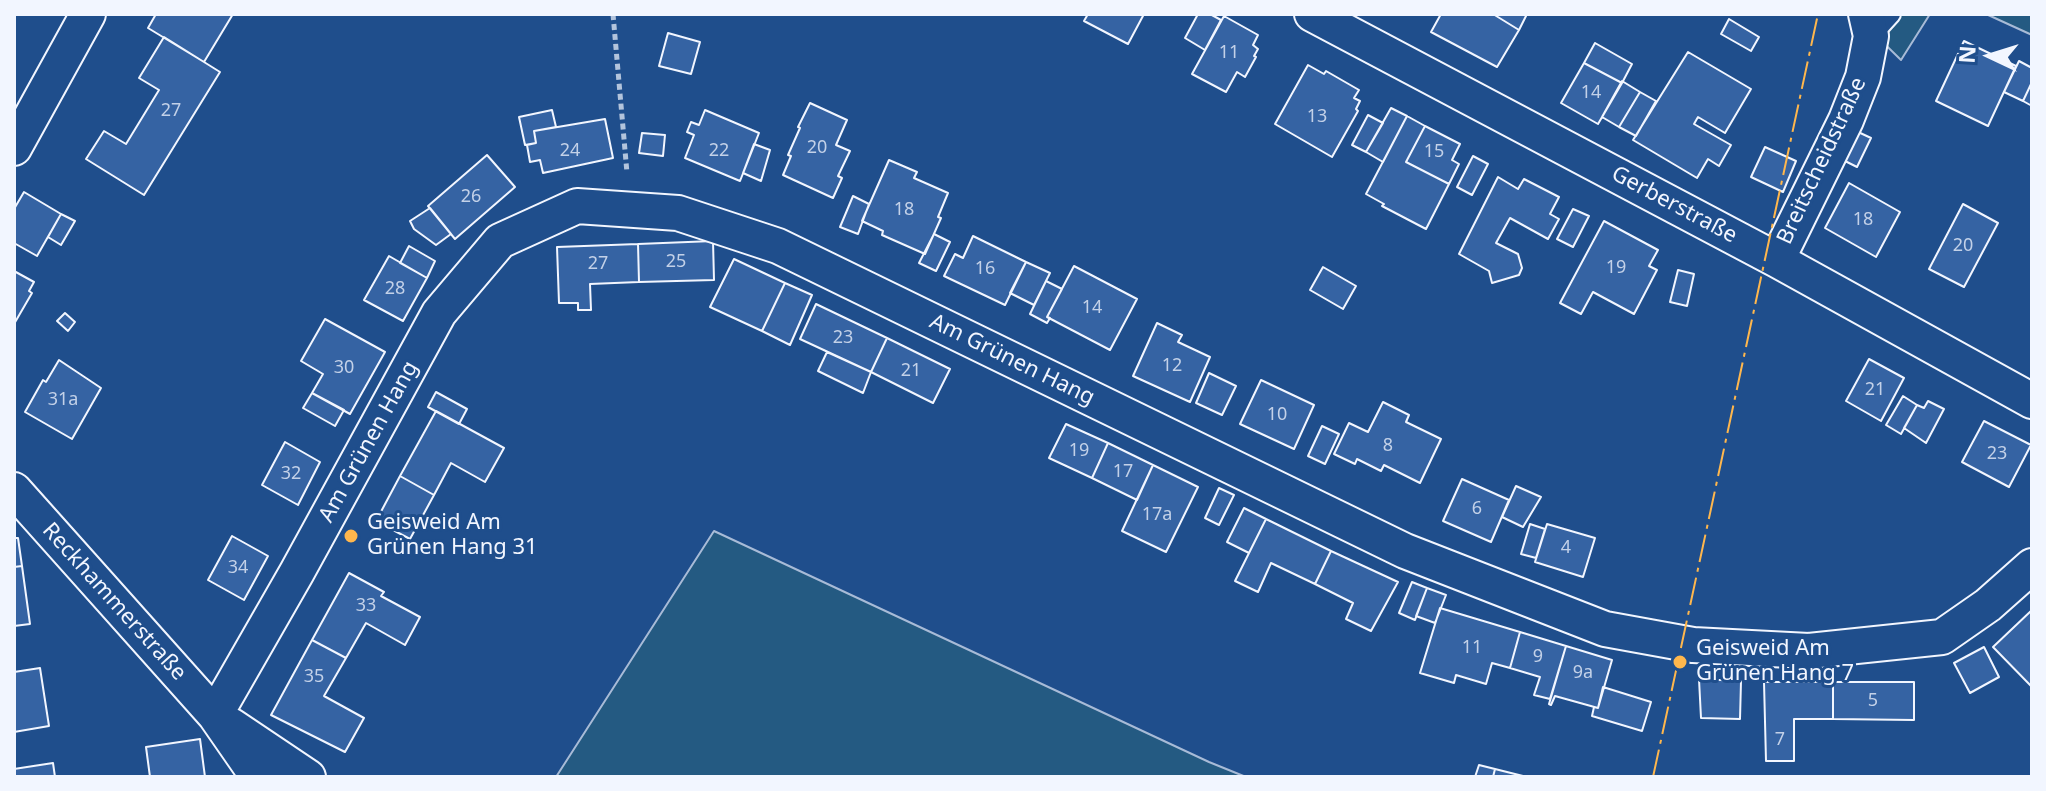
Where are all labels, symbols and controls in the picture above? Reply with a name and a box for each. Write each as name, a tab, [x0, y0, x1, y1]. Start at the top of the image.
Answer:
north arrow	[1950, 16, 2030, 96]
house number: 11	[1219, 42, 1239, 64]
text: N	[1950, 44, 1982, 64]
street label: Breitscheidstraße	[1772, 73, 1872, 249]
house number: 14	[1581, 82, 1601, 104]
house number: 27	[161, 100, 181, 122]
house number: 13	[1307, 106, 1327, 128]
house number: 20	[807, 137, 827, 159]
house number: 24	[560, 140, 580, 162]
house number: 22	[709, 140, 729, 162]
house number: 15	[1424, 141, 1444, 163]
street label: Gerberstraße	[1607, 161, 1741, 249]
house number: 26	[461, 186, 481, 208]
house number: 18	[894, 199, 914, 221]
house number: 18	[1853, 209, 1873, 231]
house number: 20	[1953, 235, 1973, 257]
house number: 25	[666, 251, 686, 273]
house number: 27	[588, 253, 608, 275]
house number: 19	[1606, 257, 1626, 279]
house number: 16	[975, 258, 995, 280]
house number: 28	[385, 278, 405, 300]
house number: 14	[1082, 297, 1102, 319]
street label: Am Grünen Hang	[925, 309, 1099, 411]
house number: 23	[833, 327, 853, 349]
house number: 12	[1162, 355, 1182, 377]
street label: Am Grünen Hang	[314, 357, 424, 527]
house number: 30	[334, 357, 354, 379]
house number: 21	[901, 360, 921, 382]
house number: 21	[1865, 379, 1885, 401]
house number: 31a	[48, 389, 78, 411]
house number: 10	[1267, 404, 1287, 426]
house number: 8	[1383, 435, 1393, 457]
house number: 19	[1069, 440, 1089, 462]
house number: 23	[1987, 443, 2007, 465]
house number: 17	[1113, 461, 1133, 483]
house number: 32	[281, 463, 301, 485]
house number: 6	[1472, 498, 1482, 520]
house number: 17a	[1142, 504, 1172, 526]
place label: Geisweid Am Grünen Hang 31	[367, 510, 538, 562]
street label: Reckhammerstraße	[36, 518, 192, 686]
marker: Geisweid Am Grünen Hang 31	[342, 527, 360, 545]
house number: 4	[1561, 537, 1571, 559]
house number: 34	[228, 557, 248, 579]
house number: 33	[356, 595, 376, 617]
place label: Geisweid Am Grünen Hang 7	[1696, 636, 1854, 688]
house number: 11	[1462, 637, 1482, 659]
house number: 9	[1533, 646, 1543, 668]
marker: Geisweid Am Grünen Hang 7	[1671, 653, 1689, 671]
house number: 9a	[1573, 662, 1593, 684]
house number: 35	[304, 666, 324, 688]
house number: 5	[1868, 690, 1878, 712]
house number: 7	[1775, 729, 1785, 751]

